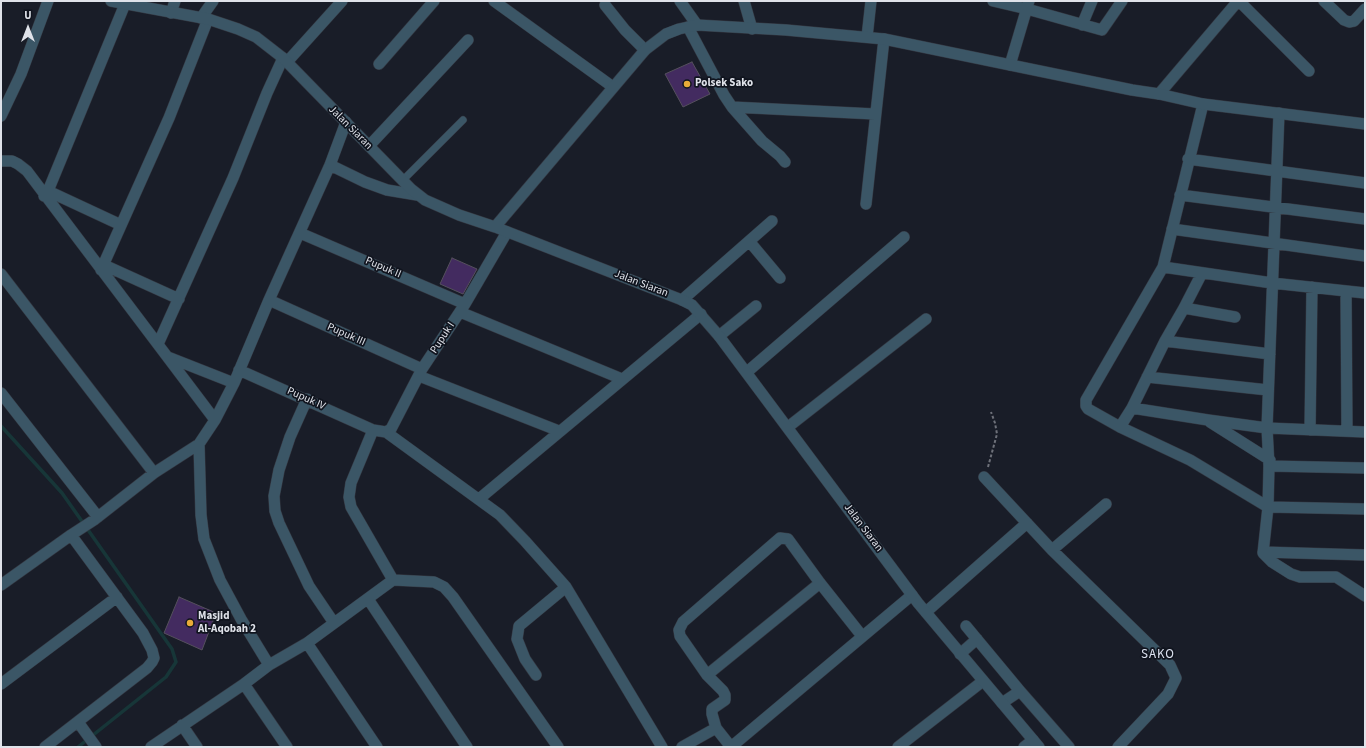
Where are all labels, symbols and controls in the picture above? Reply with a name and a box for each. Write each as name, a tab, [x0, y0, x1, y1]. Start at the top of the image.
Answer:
north arrow	[8, 8, 48, 48]
text: U	[24, 8, 32, 23]
place label: Polsek Sako	[695, 77, 753, 91]
marker: Polsek Sako	[682, 79, 692, 89]
street label: Jalan Siaran	[325, 103, 375, 153]
street label: Pupuk II	[363, 255, 403, 281]
street label: Jalan Siaran	[612, 268, 670, 300]
street label: Pupuk I	[428, 320, 458, 356]
street label: Pupuk III	[325, 321, 367, 349]
street label: Pupuk IV	[285, 385, 327, 413]
street label: Jalan Siaran	[841, 501, 885, 555]
place label: Masjid Al-Aqobah 2	[198, 610, 256, 636]
marker: Masjid Al-Aqobah 2	[185, 618, 195, 628]
district label: SAKO	[1141, 647, 1175, 663]

